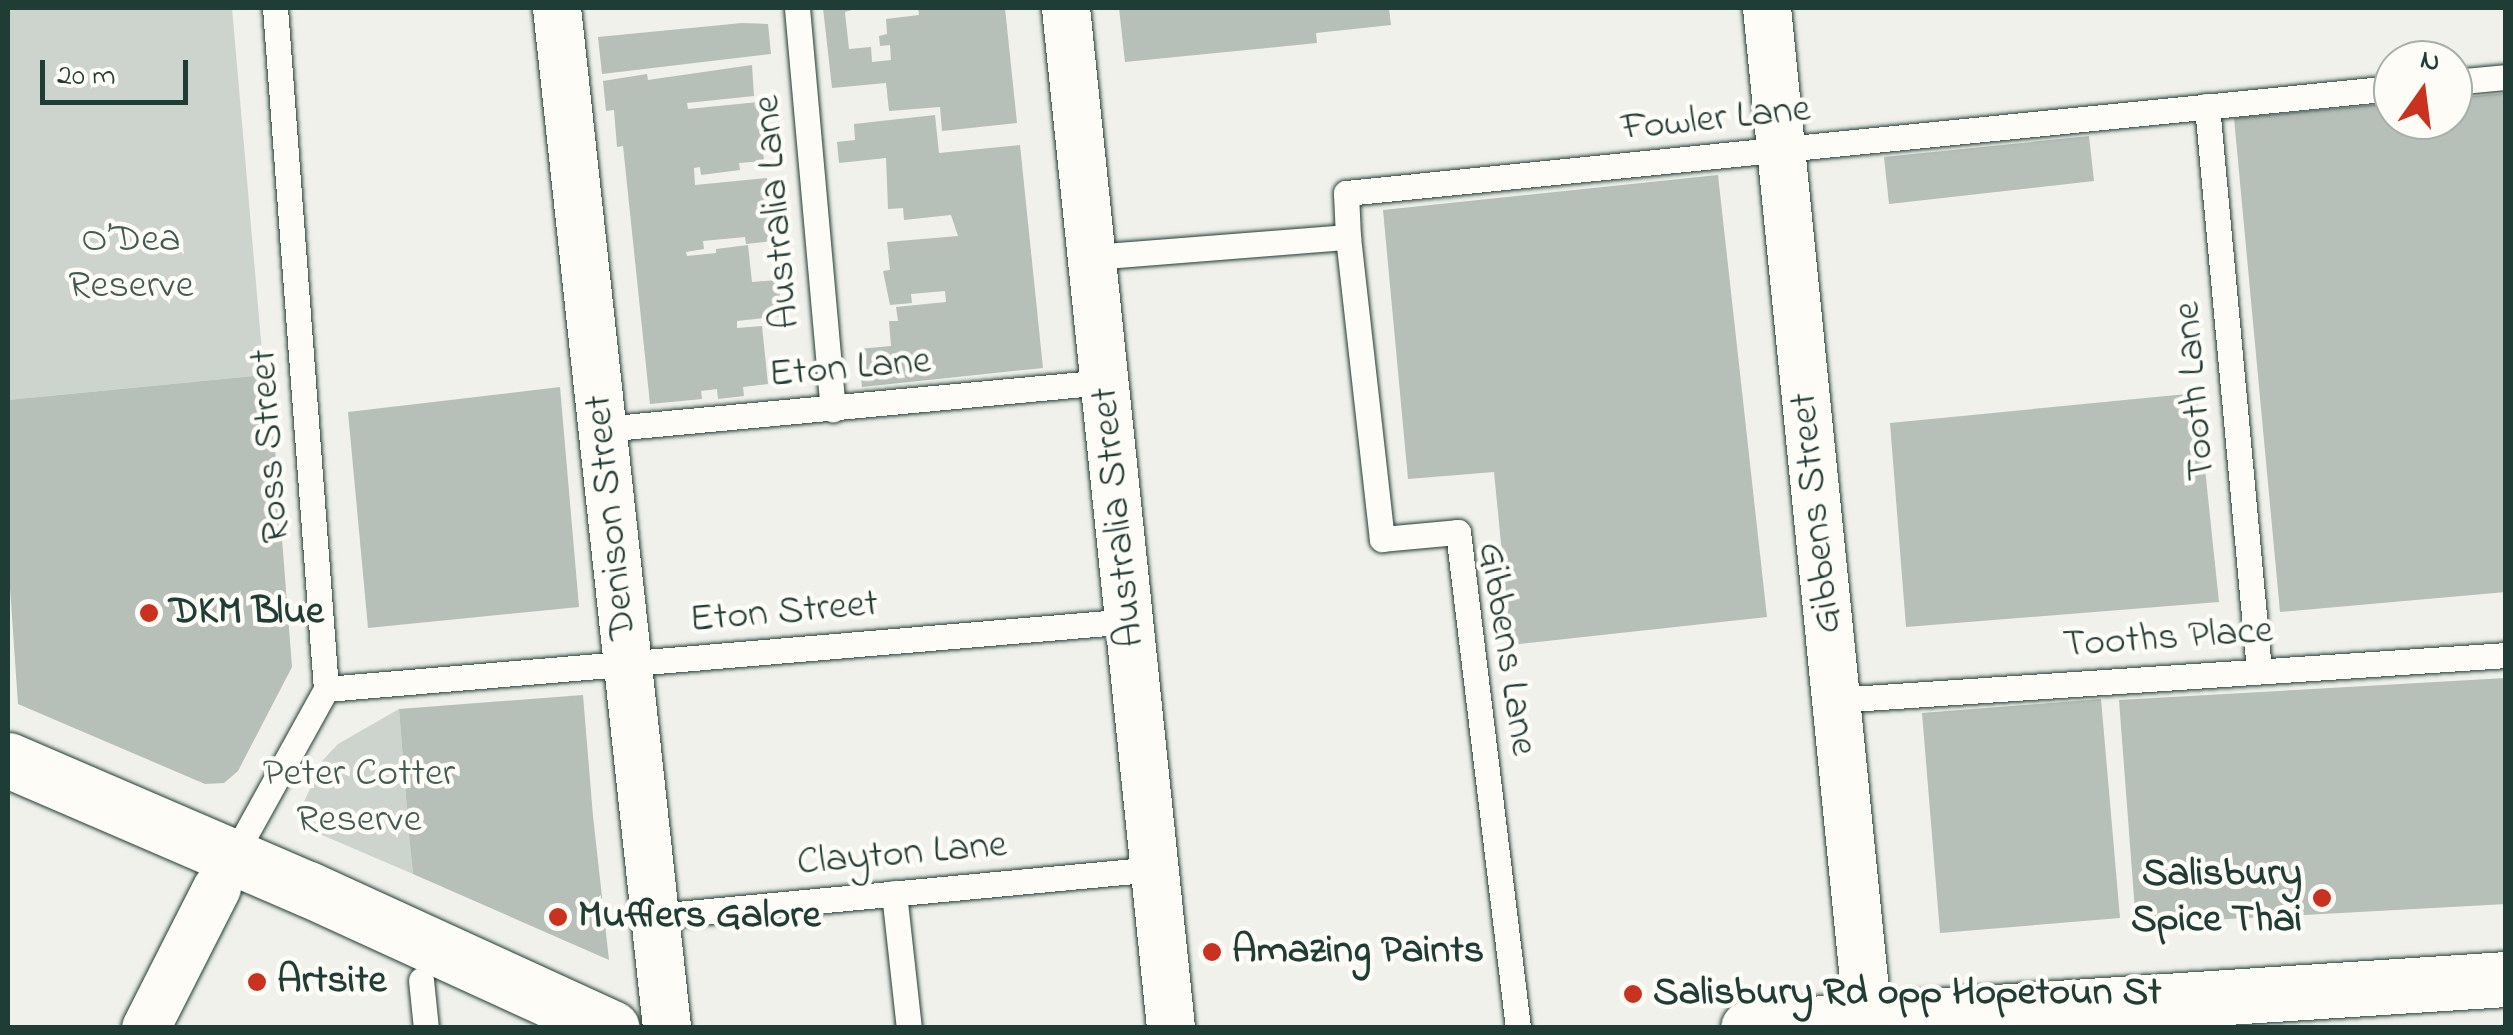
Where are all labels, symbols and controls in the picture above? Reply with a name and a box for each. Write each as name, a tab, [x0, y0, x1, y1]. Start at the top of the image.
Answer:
scale bar	[45, 40, 192, 102]
north arrow	[2373, 40, 2473, 140]
text: N	[2416, 40, 2444, 85]
text: 20 m	[57, 55, 116, 99]
street label: Fowler Lane	[1619, 86, 1813, 154]
street label: Australia Lane	[744, 93, 812, 331]
park label: O’Dea Reserve	[68, 217, 194, 311]
street label: Tooth Lane	[2164, 300, 2228, 482]
street label: Eton Lane	[767, 338, 933, 400]
street label: Ross Street	[240, 347, 302, 545]
street label: Australia Street	[1081, 384, 1157, 650]
street label: Gibbens Street	[1780, 390, 1854, 636]
street label: Denison Street	[575, 392, 649, 642]
street label: Gibbens Lane	[1465, 539, 1547, 759]
street label: Eton Street	[688, 581, 880, 645]
place label: DKM Blue	[169, 589, 324, 637]
marker: DKM Blue	[138, 602, 160, 624]
street label: Tooths Place	[2061, 608, 2275, 670]
park label: Peter Cotter Reserve	[263, 751, 455, 845]
street label: Clayton Lane	[795, 822, 1009, 888]
place label: Salisbury Spice Thai	[2131, 851, 2302, 945]
marker: Salisbury Spice Thai	[2311, 887, 2333, 909]
place label: Mufflers Galore	[578, 893, 821, 941]
marker: Mufflers Galore	[547, 906, 569, 928]
place label: Amazing Paints	[1232, 928, 1484, 976]
marker: Amazing Paints	[1201, 941, 1223, 963]
place label: Artsite	[277, 958, 386, 1006]
place label: Salisbury Rd opp Hopetoun St	[1653, 970, 2162, 1018]
marker: Artsite	[246, 971, 268, 993]
marker: Salisbury Rd opp Hopetoun St	[1622, 983, 1644, 1005]

